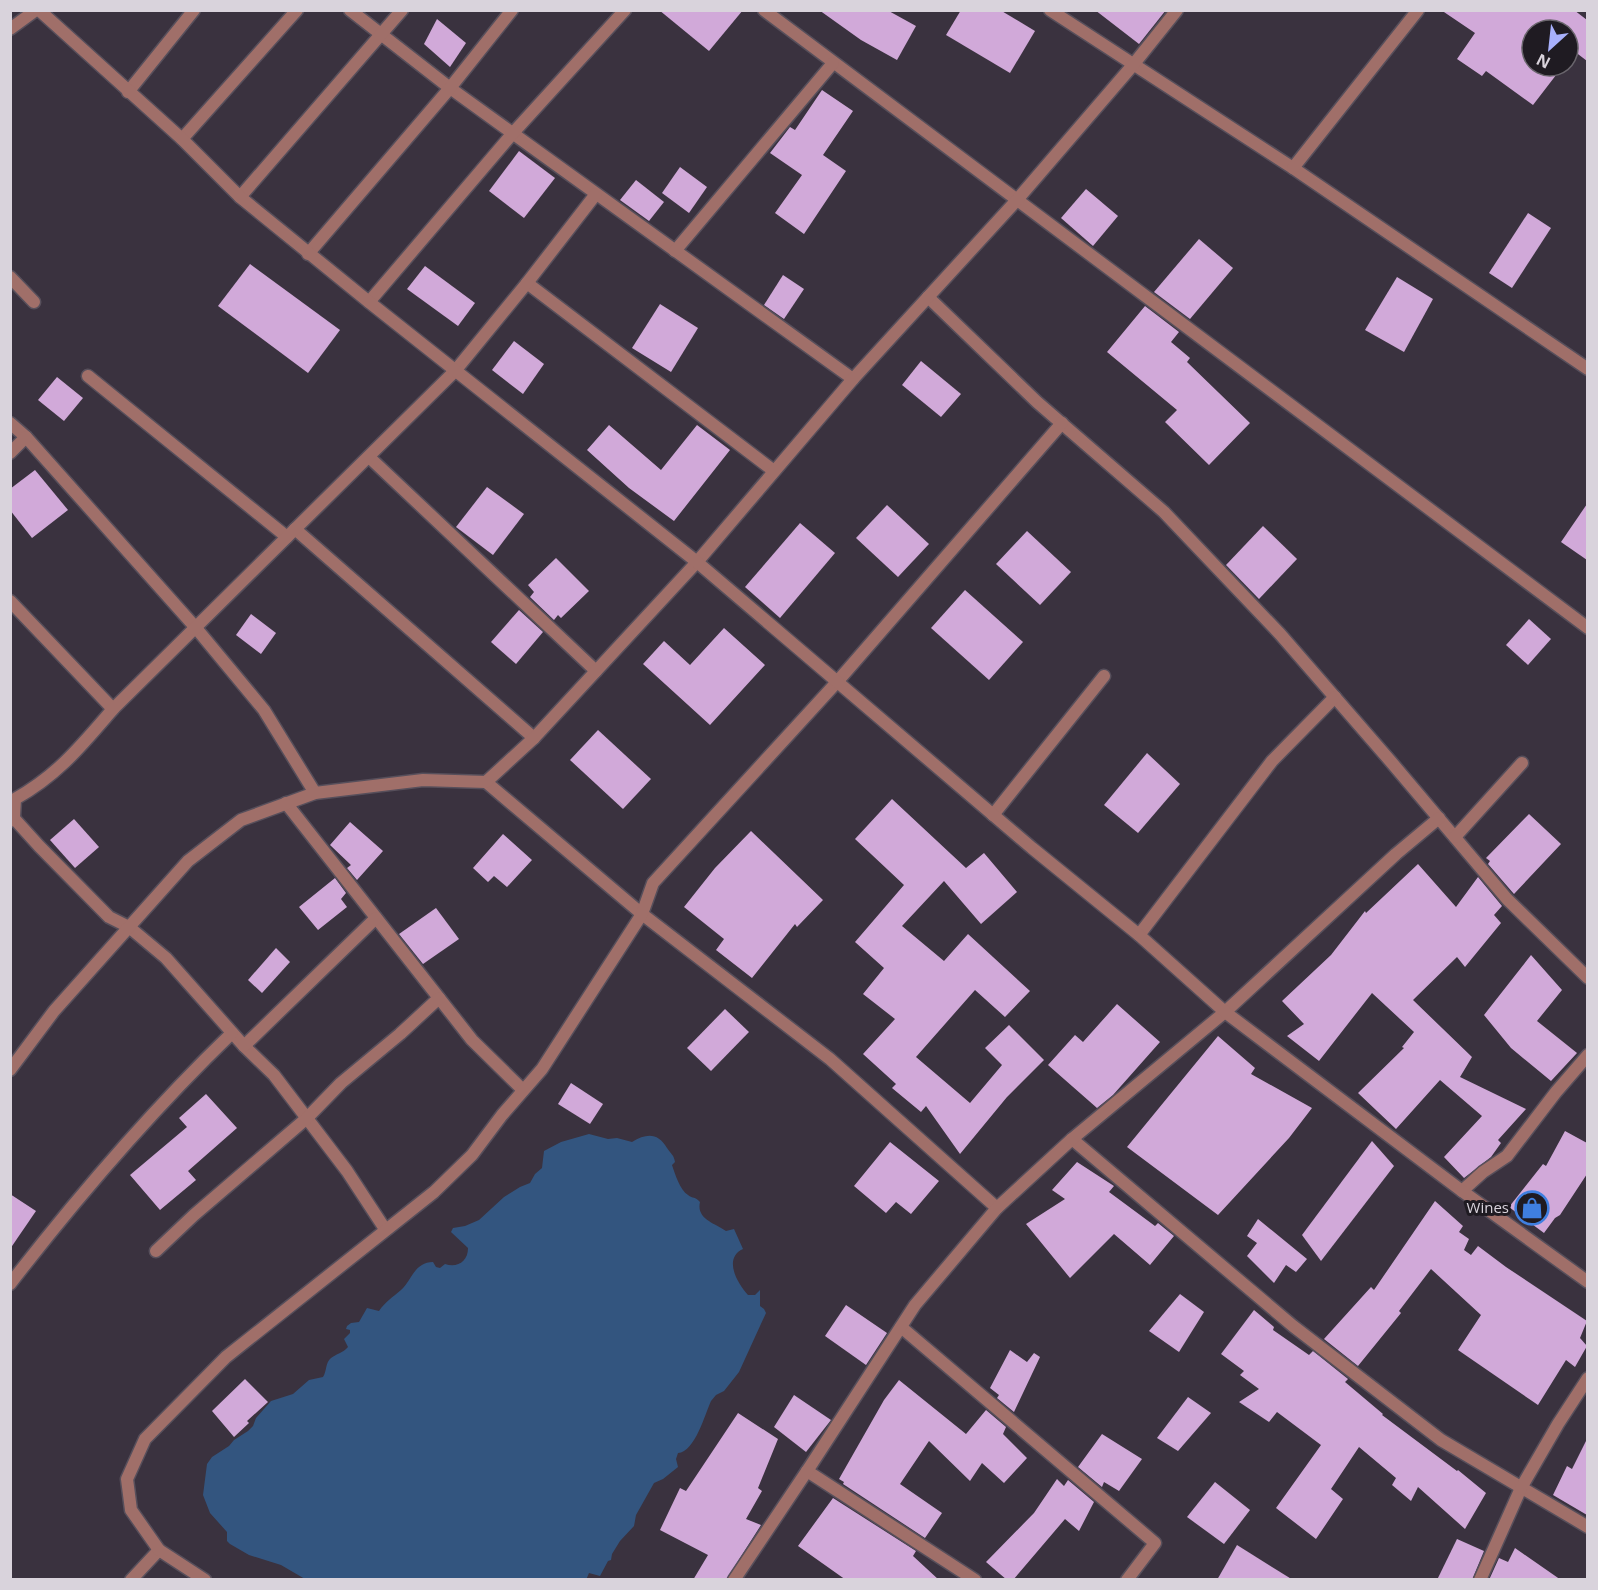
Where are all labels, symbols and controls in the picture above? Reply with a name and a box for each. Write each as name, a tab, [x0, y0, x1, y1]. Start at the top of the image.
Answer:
north arrow	[1520, 18, 1580, 78]
text: N	[1532, 49, 1554, 74]
shop icon: Wines	[1514, 1190, 1550, 1226]
place label: Wines	[1467, 1197, 1509, 1217]

